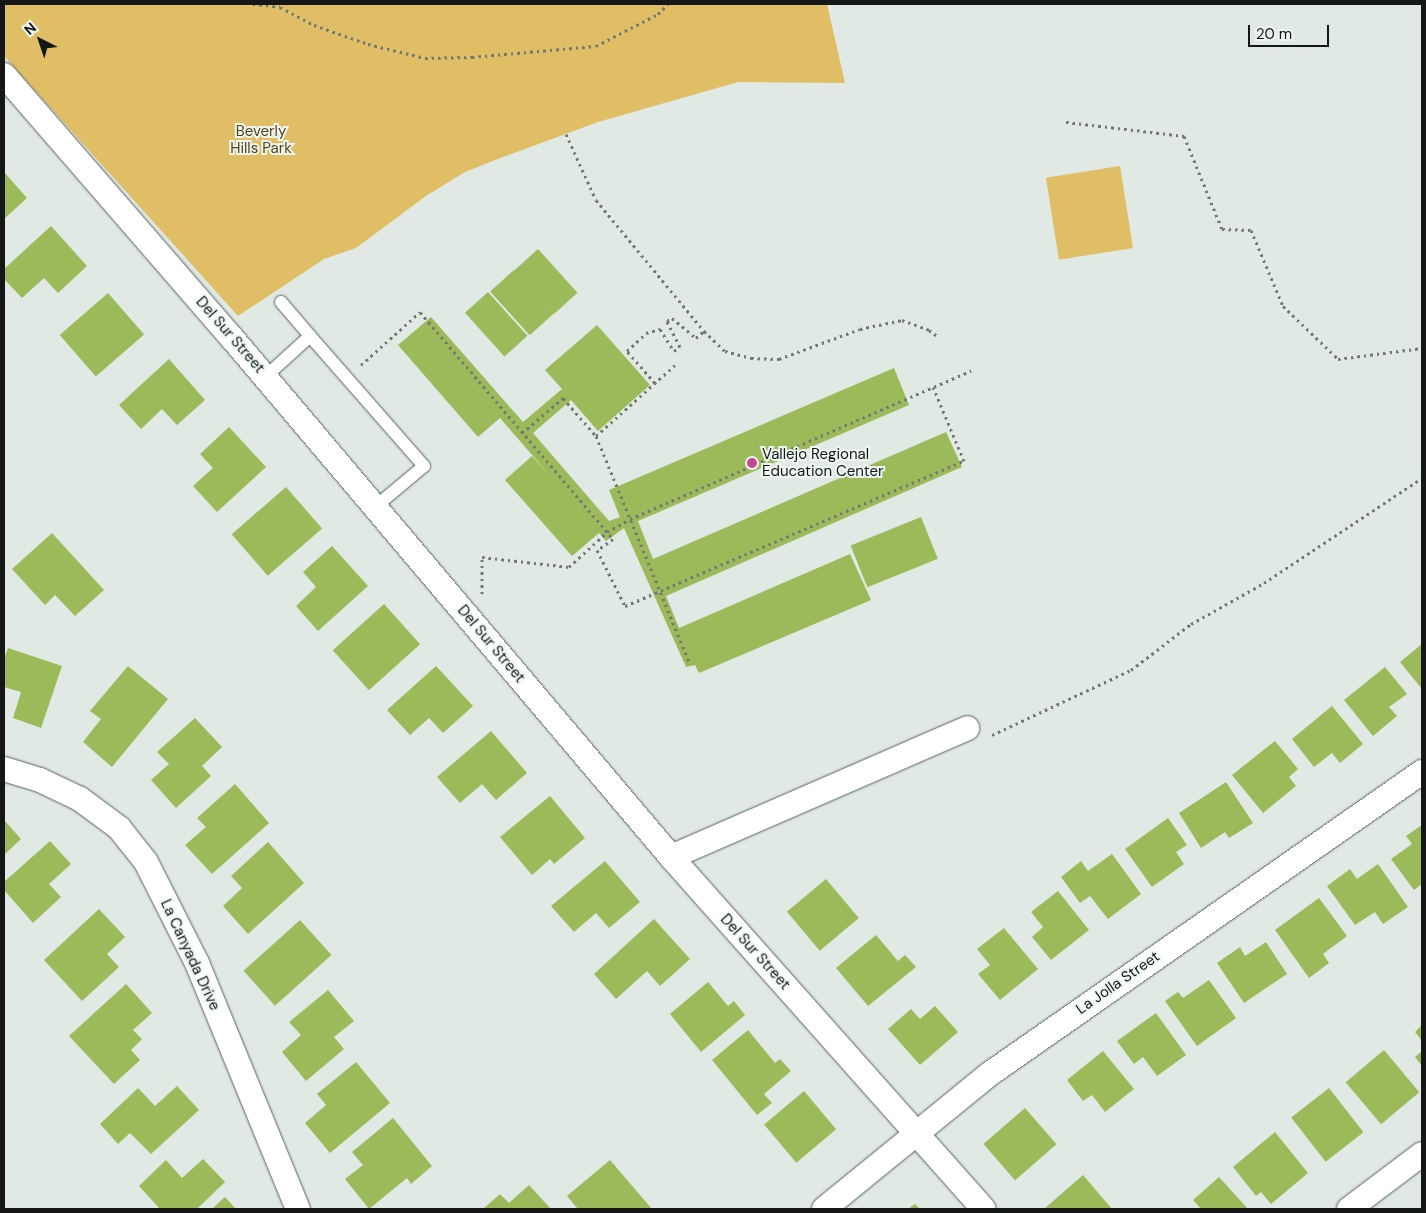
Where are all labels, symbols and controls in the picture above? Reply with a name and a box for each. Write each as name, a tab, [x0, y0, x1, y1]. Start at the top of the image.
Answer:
north arrow	[15, 15, 65, 65]
scale bar	[1251, 15, 1332, 47]
text: N	[20, 19, 40, 39]
text: 20 m	[1256, 24, 1292, 44]
park label: Beverly Hills Park	[230, 122, 292, 157]
street label: Del Sur Street	[192, 293, 268, 377]
place label: Vallejo Regional Education Center	[762, 445, 884, 480]
marker: Vallejo Regional Education Center	[746, 457, 758, 469]
street label: Del Sur Street	[453, 602, 529, 686]
street label: La Canyada Drive	[156, 897, 224, 1013]
street label: Del Sur Street	[716, 910, 794, 994]
street label: La Jolla Street	[1073, 948, 1163, 1018]

